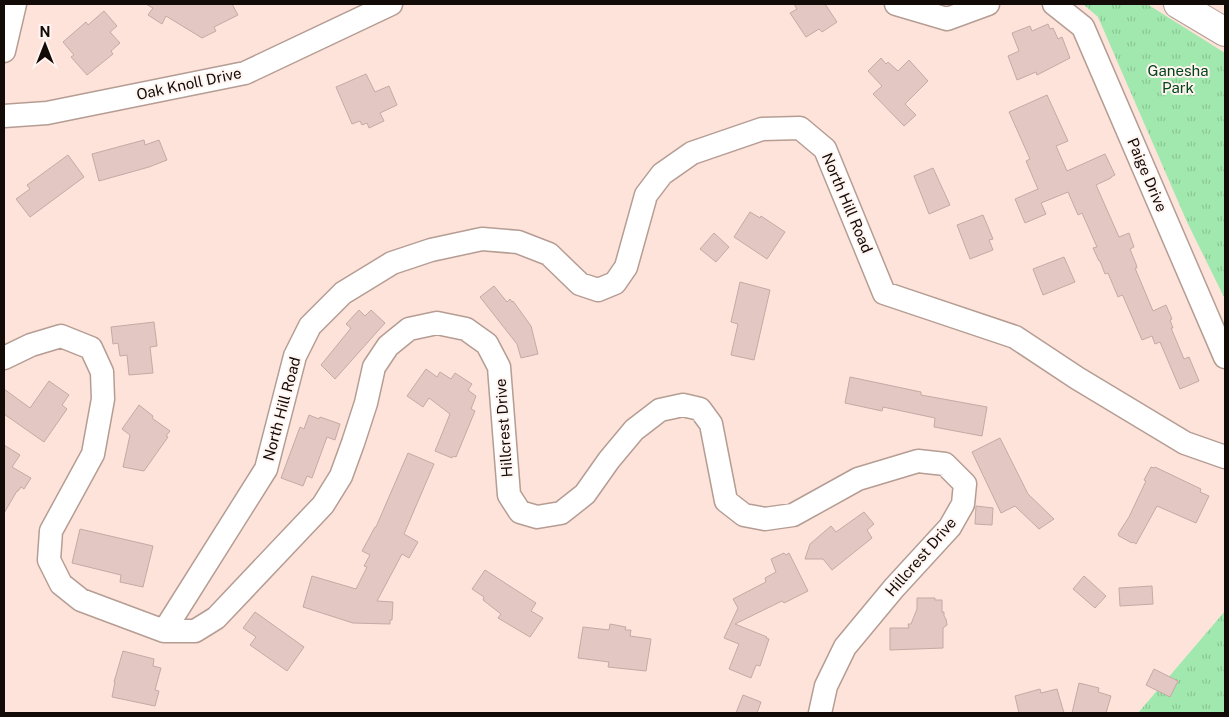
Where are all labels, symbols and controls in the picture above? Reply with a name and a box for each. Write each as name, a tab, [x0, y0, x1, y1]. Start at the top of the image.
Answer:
north arrow	[20, 20, 70, 70]
text: N	[40, 24, 50, 40]
park label: Ganesha Park	[1148, 62, 1208, 96]
street label: Oak Knoll Drive	[135, 64, 243, 103]
street label: Paige Drive	[1124, 135, 1171, 214]
street label: North Hill Road	[819, 150, 876, 255]
street label: North Hill Road	[259, 355, 304, 463]
street label: Hillcrest Drive	[492, 378, 515, 478]
street label: Hillcrest Drive	[882, 514, 959, 600]

